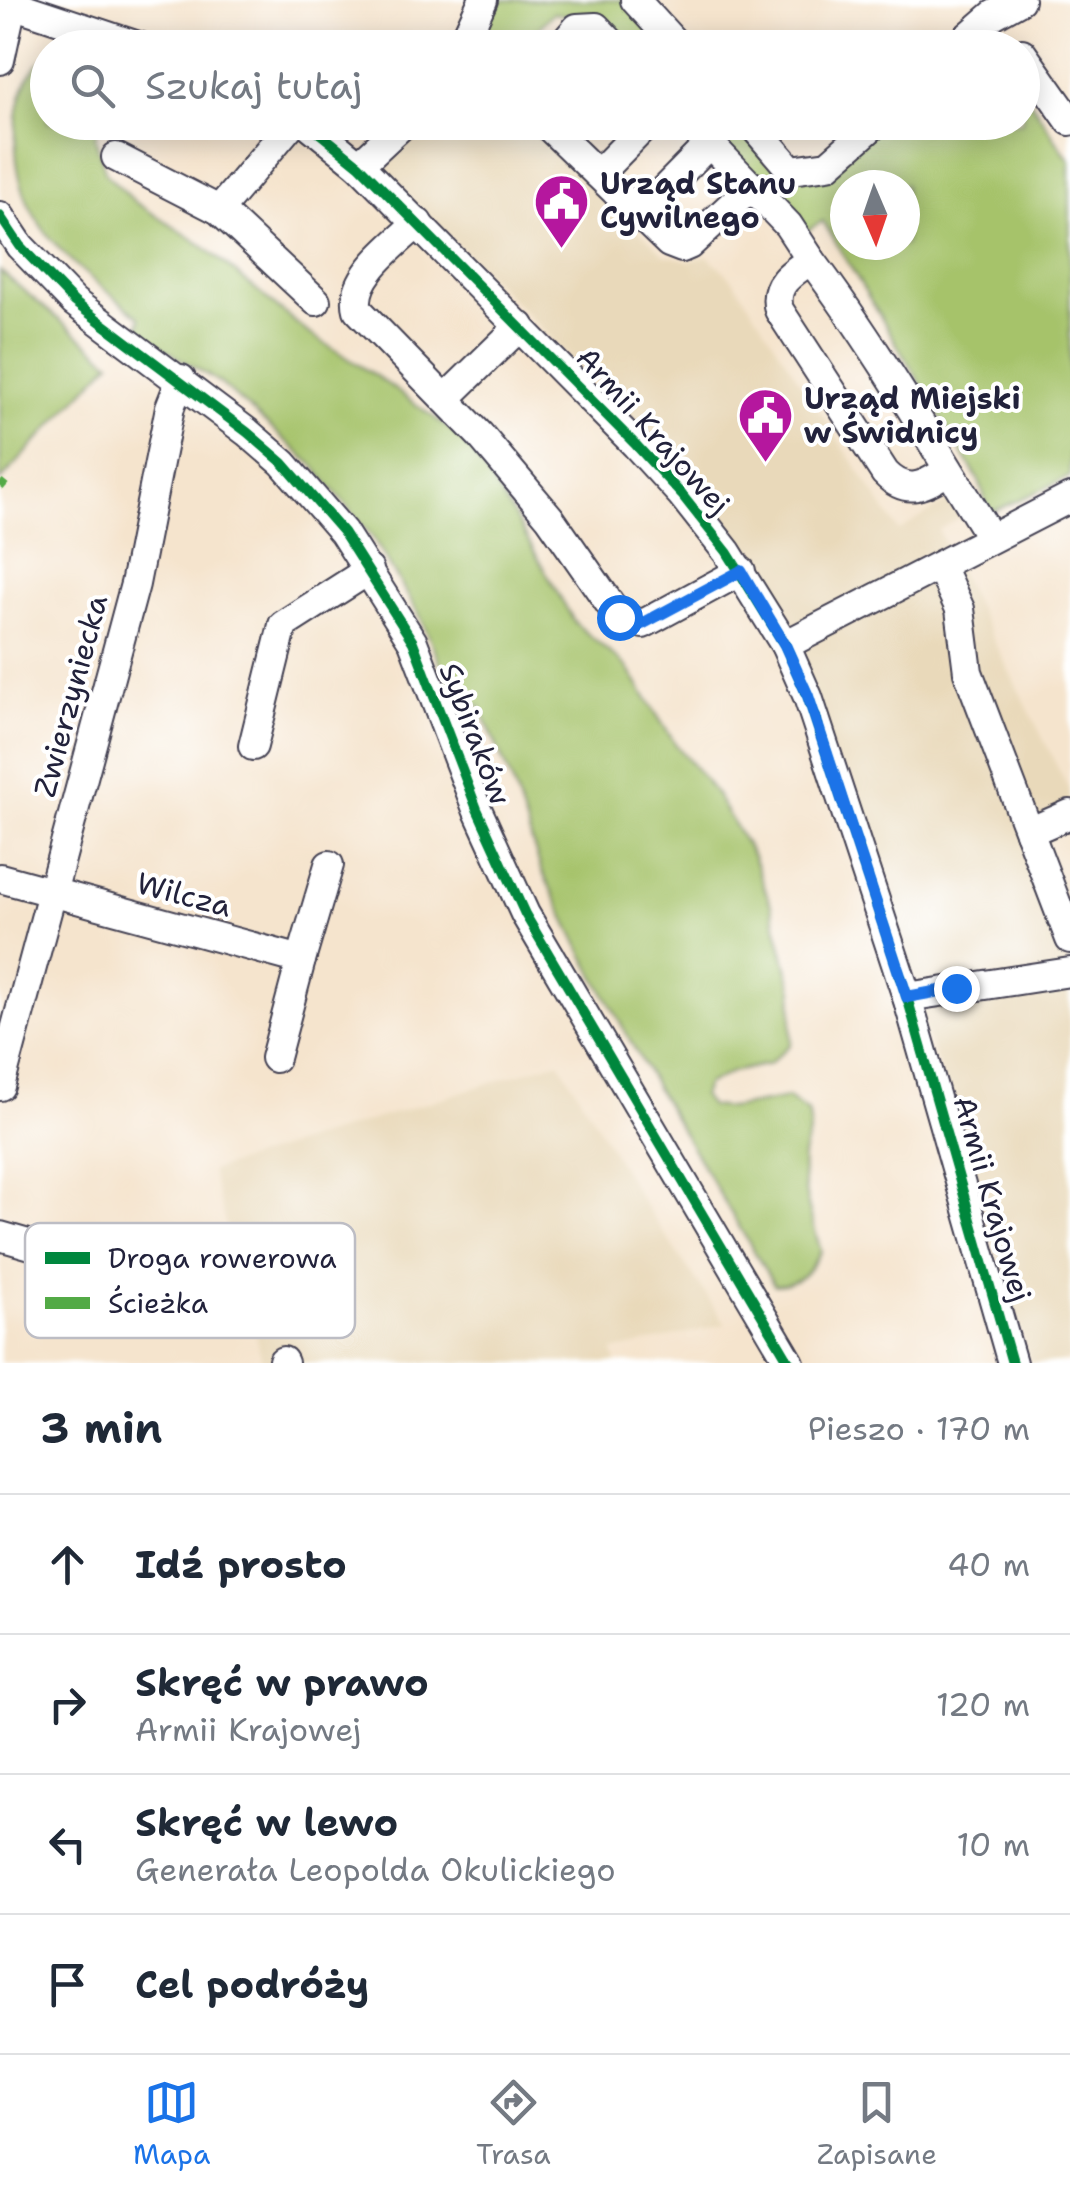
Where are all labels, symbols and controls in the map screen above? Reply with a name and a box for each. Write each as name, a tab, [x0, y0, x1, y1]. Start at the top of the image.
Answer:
search box	[30, 30, 1040, 140]
icon: search	[65, 58, 120, 113]
text: Szukaj tutaj	[145, 60, 362, 111]
place label: Urząd Stanu Cywilnego	[600, 163, 796, 238]
north arrow	[830, 170, 920, 260]
public building icon: Urząd Stanu Cywilnego	[531, 171, 591, 250]
street label: Armii Krajowej	[567, 338, 740, 523]
place label: Urząd Miejski w Świdnicy	[804, 378, 1021, 453]
public building icon: Urząd Miejski w Świdnicy	[735, 386, 795, 465]
street label: Zwierzyniecka	[24, 590, 117, 801]
route start	[597, 595, 643, 641]
street label: Sybiraków	[430, 657, 521, 811]
street label: Wilcza	[132, 862, 236, 927]
route end	[934, 966, 980, 1012]
street label: Armii Krajowej	[944, 1091, 1041, 1307]
legend	[25, 1223, 355, 1338]
text: Droga rowerowa	[108, 1239, 337, 1277]
text: Ścieżka	[108, 1284, 208, 1322]
text: 3 min	[40, 1400, 162, 1456]
text: Pieszo · 170 m	[808, 1407, 1030, 1450]
icon: ahead	[40, 1537, 95, 1592]
text: Idź prosto	[135, 1539, 347, 1590]
text: 40 m	[947, 1543, 1030, 1586]
text: Skręć w prawo	[135, 1657, 429, 1708]
icon: right	[40, 1677, 95, 1732]
text: 120 m	[936, 1683, 1030, 1726]
text: Armii Krajowej	[135, 1708, 361, 1751]
text: Skręć w lewo	[135, 1797, 398, 1848]
icon: left	[40, 1817, 95, 1872]
text: 10 m	[957, 1823, 1030, 1866]
text: Generała Leopolda Okulickiego	[135, 1848, 616, 1891]
icon: arrive	[40, 1957, 95, 2012]
text: Cel podróży	[135, 1959, 369, 2010]
tab: Mapa	[133, 2075, 210, 2173]
tab: Trasa	[476, 2075, 551, 2173]
tab: Zapisane	[817, 2075, 937, 2173]

